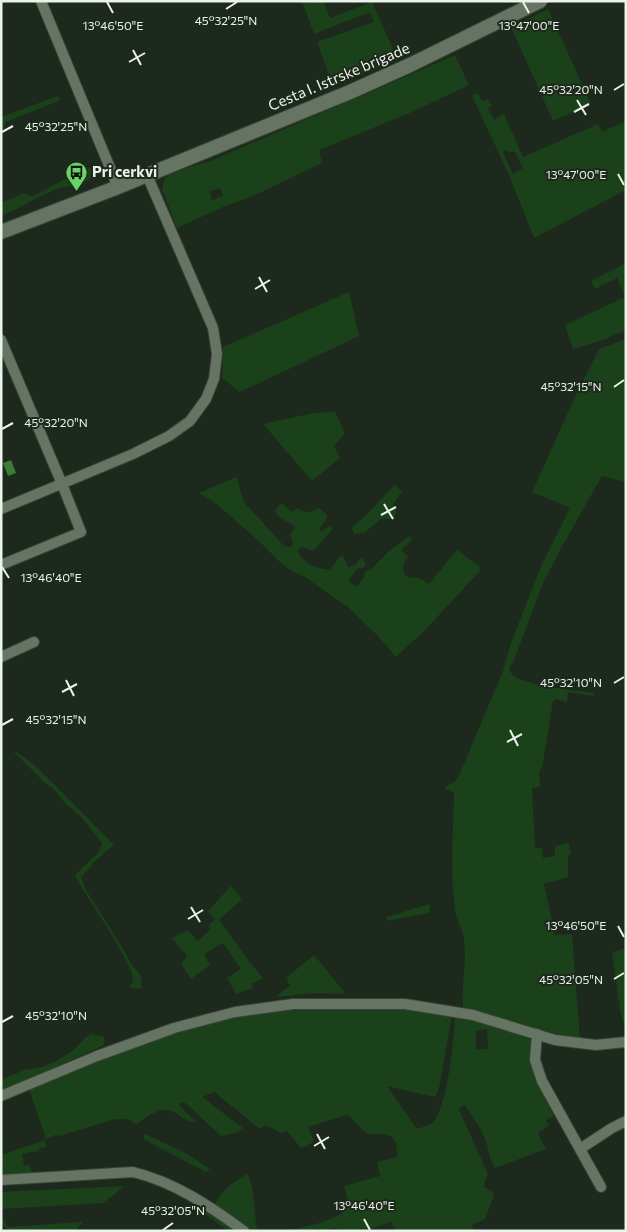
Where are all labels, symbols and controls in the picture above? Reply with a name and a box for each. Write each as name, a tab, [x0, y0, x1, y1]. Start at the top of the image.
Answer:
text: 45°32'25"N	[195, 13, 257, 27]
text: 13°46'50"E	[83, 18, 143, 32]
text: 13°47'00"E	[499, 18, 559, 32]
street label: Cesta I. Istrske brigade	[265, 38, 412, 114]
text: 45°32'20"N	[539, 82, 603, 96]
text: 45°32'25"N	[25, 119, 87, 133]
bus stop icon: Pri cerkvi	[64, 160, 88, 191]
place label: Pri cerkvi	[92, 162, 157, 180]
text: 13°47'00"E	[546, 167, 606, 181]
text: 45°32'15"N	[540, 379, 602, 393]
text: 45°32'20"N	[24, 415, 88, 429]
text: 13°46'40"E	[20, 570, 82, 584]
text: 45°32'10"N	[540, 675, 602, 689]
text: 45°32'15"N	[25, 712, 87, 726]
text: 13°46'50"E	[546, 918, 606, 932]
text: 45°32'05"N	[539, 972, 603, 986]
text: 45°32'10"N	[25, 1008, 87, 1022]
text: 13°46'40"E	[333, 1198, 395, 1212]
text: 45°32'05"N	[141, 1203, 205, 1217]

